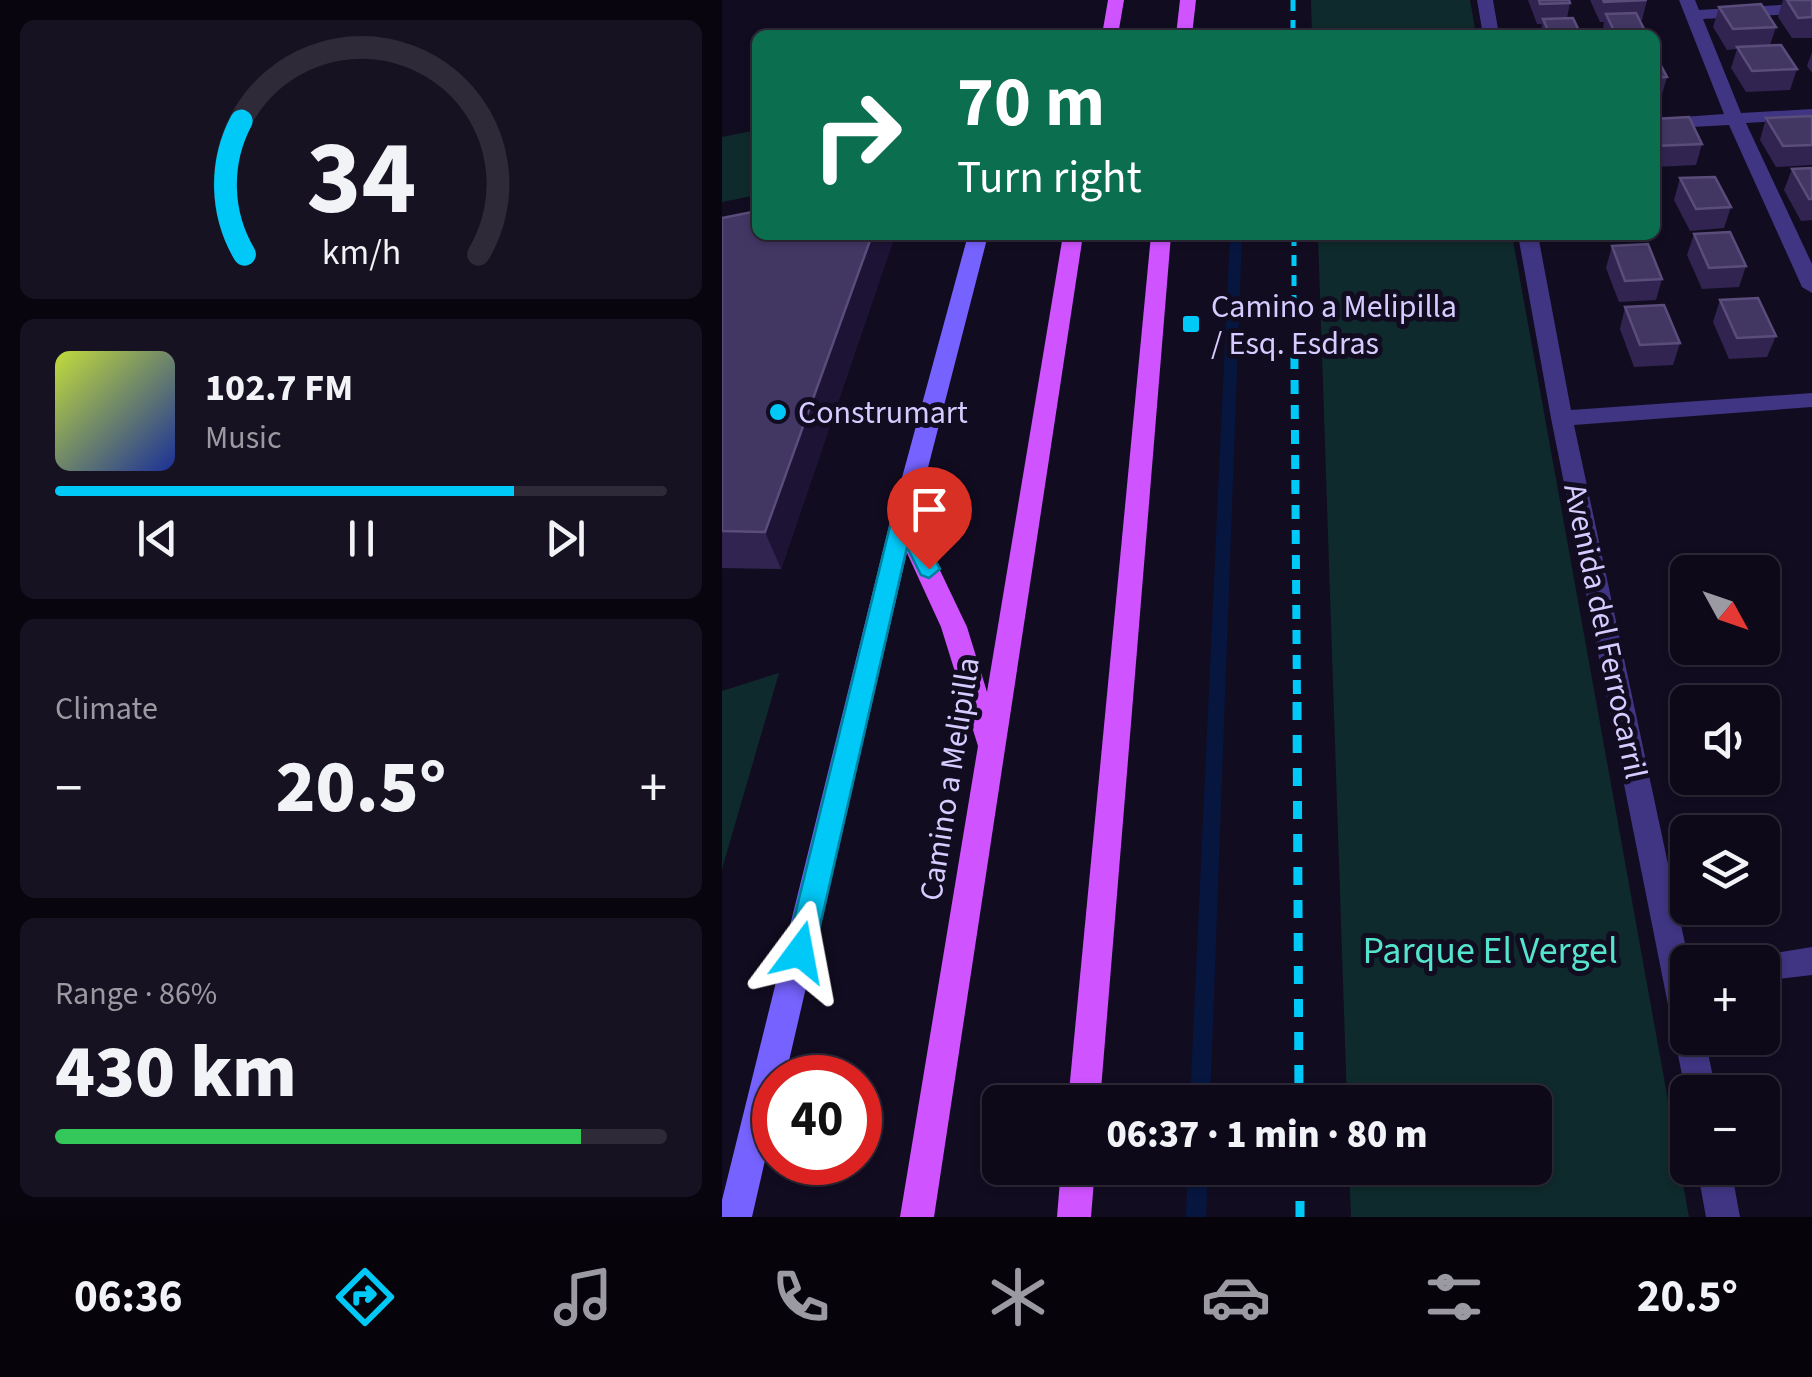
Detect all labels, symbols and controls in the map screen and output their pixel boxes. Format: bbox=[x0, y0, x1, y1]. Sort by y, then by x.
text: 70 m bbox=[957, 53, 1105, 153]
icon: right bbox=[792, 70, 922, 200]
text: 34 bbox=[306, 106, 416, 254]
text: Turn right bbox=[957, 146, 1142, 210]
text: km/h bbox=[321, 227, 401, 278]
place label: Camino a Melipilla / Esq. Esdras bbox=[1211, 284, 1457, 367]
marker: Camino a Melipilla / Esq. Esdras bbox=[1180, 313, 1202, 335]
text: 102.7 FM bbox=[205, 361, 353, 415]
place label: Construmart bbox=[798, 390, 968, 436]
marker: Construmart bbox=[767, 401, 789, 423]
text: Music bbox=[205, 415, 282, 461]
pin bbox=[887, 467, 972, 570]
street label: Avenida del Ferrocarril bbox=[1551, 479, 1659, 783]
icon: arrive bbox=[902, 482, 957, 537]
icon: previous bbox=[130, 511, 185, 566]
icon: pause bbox=[334, 511, 389, 566]
icon: next bbox=[538, 511, 593, 566]
north arrow bbox=[1670, 555, 1780, 665]
map controls bbox=[1670, 555, 1780, 1185]
street label: Camino a Melipilla bbox=[908, 654, 992, 904]
button: sound bbox=[1670, 685, 1780, 795]
text: Climate bbox=[55, 686, 158, 732]
text: 20.5° bbox=[275, 734, 447, 841]
text: − bbox=[55, 750, 82, 828]
text: + bbox=[640, 750, 667, 828]
button: layers bbox=[1670, 815, 1780, 925]
position arrow bbox=[748, 900, 852, 1004]
park label: Parque El Vergel bbox=[1362, 924, 1618, 978]
button: + bbox=[1670, 945, 1780, 1055]
text: Range · 86% bbox=[55, 971, 217, 1017]
text: 430 km bbox=[55, 1019, 297, 1126]
speed limit sign: 40 bbox=[752, 1055, 882, 1185]
button: − bbox=[1670, 1075, 1780, 1185]
text: 06:37 · 1 min · 80 m bbox=[1106, 1108, 1428, 1162]
icon: directions bbox=[330, 1262, 400, 1332]
icon: music bbox=[548, 1262, 618, 1332]
icon: phone bbox=[766, 1262, 836, 1332]
icon: climate bbox=[983, 1262, 1053, 1332]
icon: car bbox=[1201, 1262, 1271, 1332]
icon: filters bbox=[1419, 1262, 1489, 1332]
text: 06:36 bbox=[74, 1265, 182, 1329]
text: 20.5° bbox=[1637, 1265, 1738, 1329]

